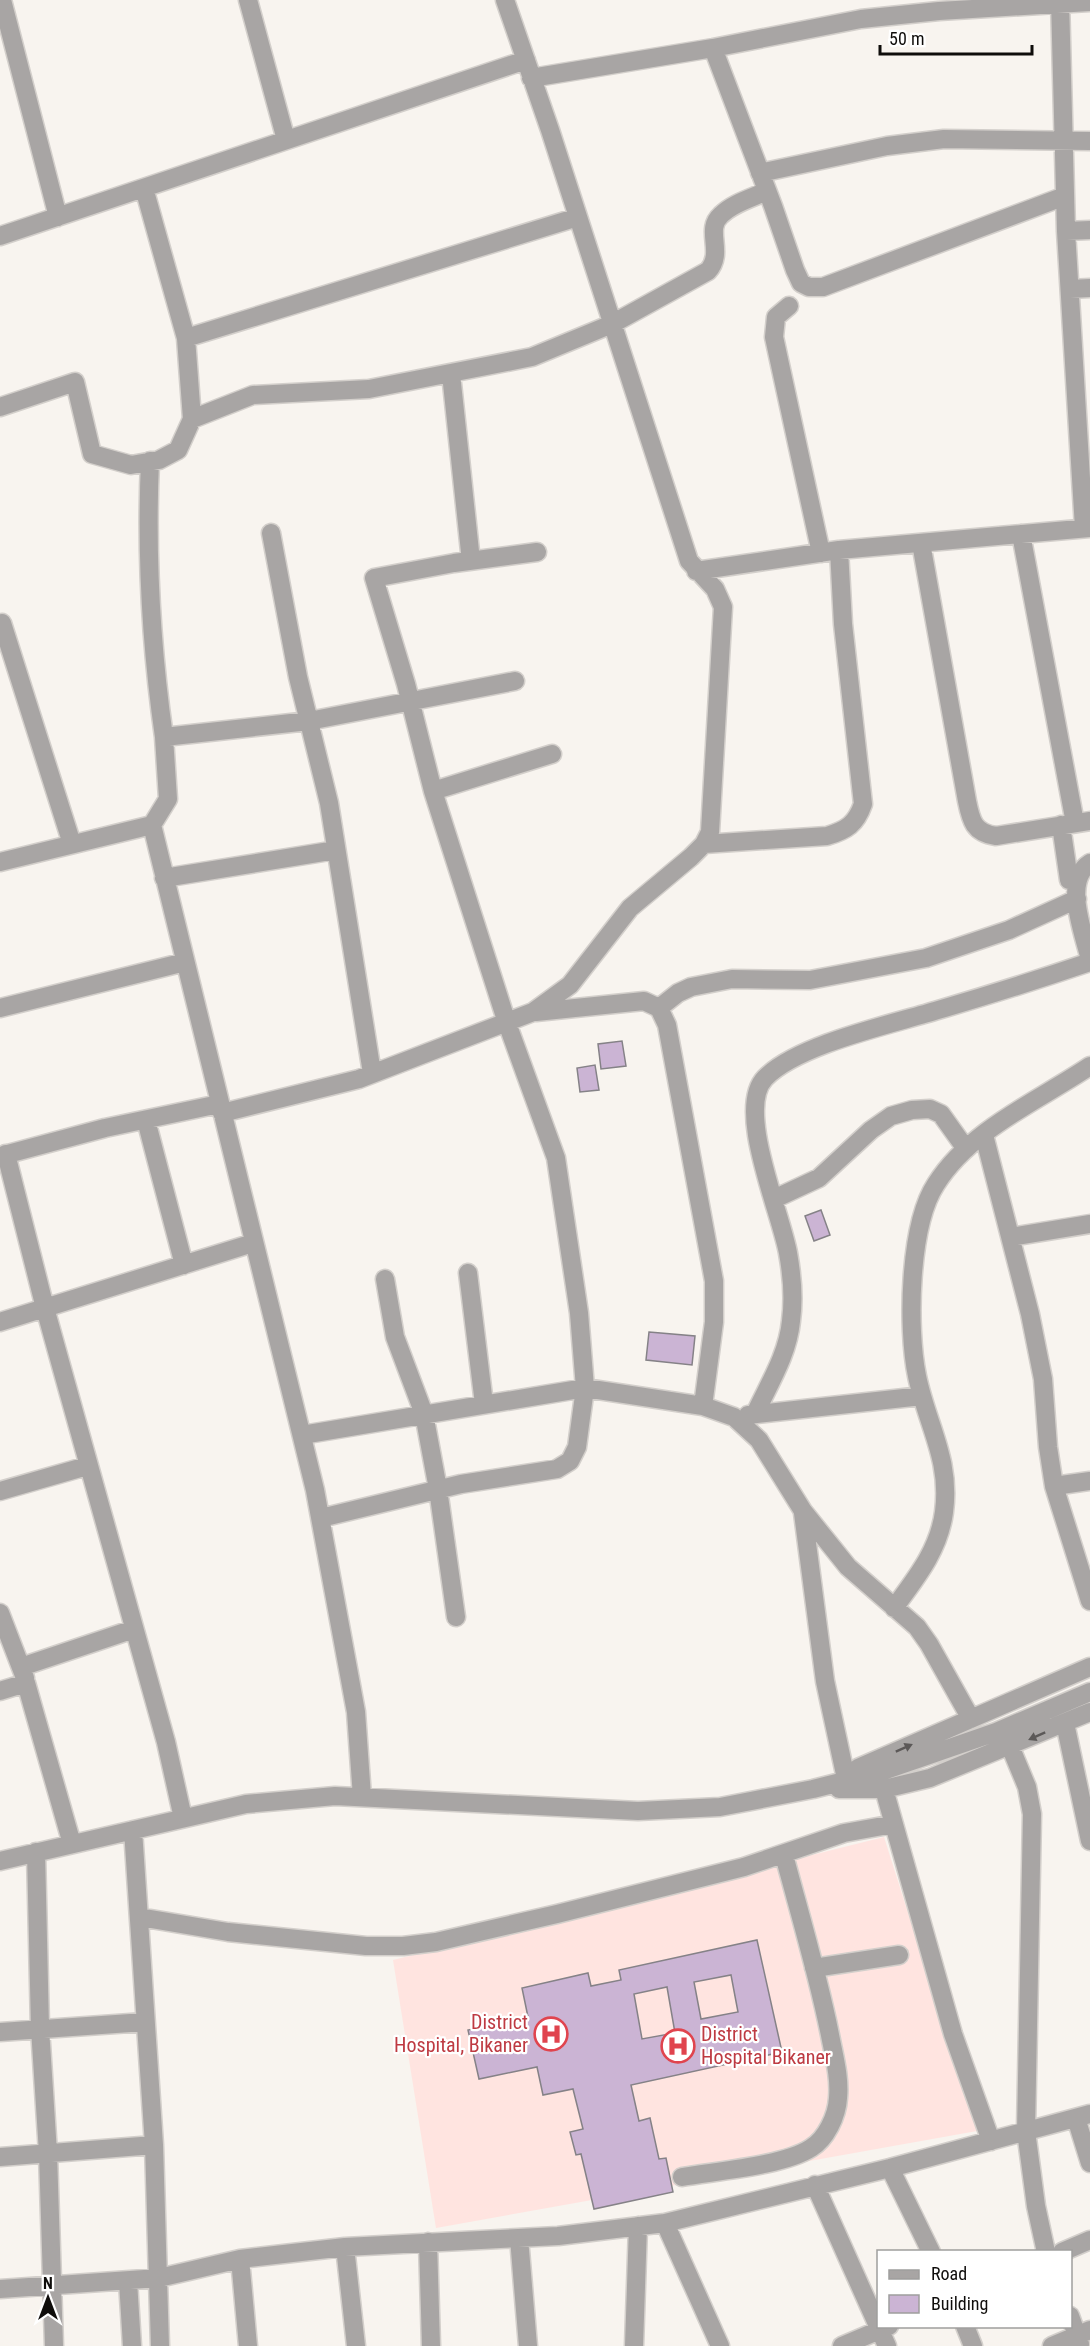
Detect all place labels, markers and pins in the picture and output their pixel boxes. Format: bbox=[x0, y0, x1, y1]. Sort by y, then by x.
place label: District Hospital, Bikaner bbox=[394, 2010, 528, 2057]
hospital icon: District Hospital, Bikaner bbox=[533, 2016, 569, 2052]
place label: District Hospital Bikaner bbox=[701, 2022, 831, 2069]
hospital icon: District Hospital Bikaner bbox=[660, 2028, 696, 2064]

